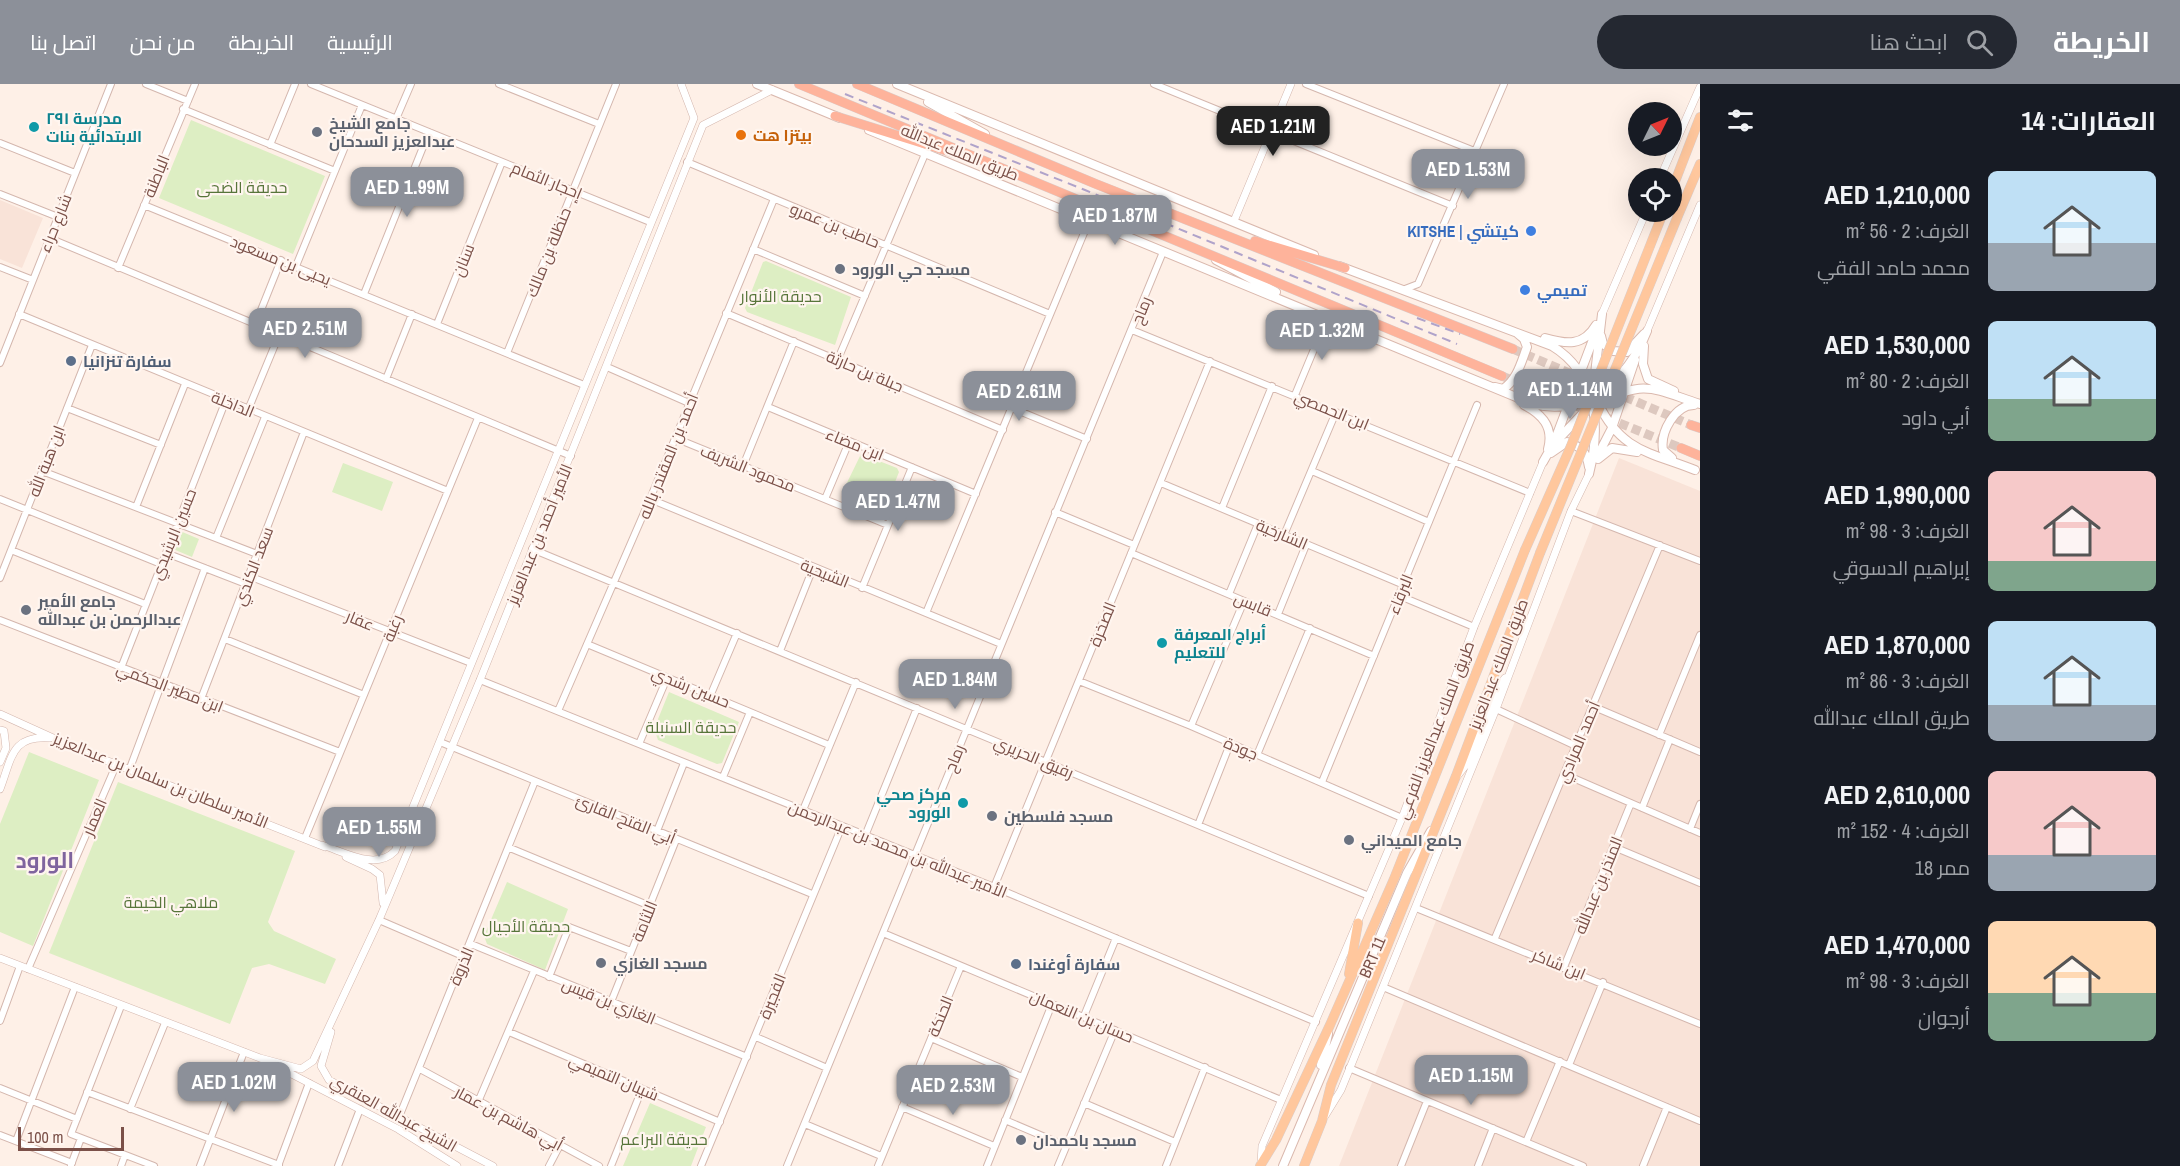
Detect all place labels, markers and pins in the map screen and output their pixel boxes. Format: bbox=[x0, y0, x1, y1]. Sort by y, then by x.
pin: AED 1.21M bbox=[1204, 106, 1342, 157]
place label: مدرسة ٢٩١ الابتدائية بنات bbox=[46, 107, 142, 147]
place label: جامع الشيخ عبدالعزيز السدحان bbox=[329, 112, 455, 152]
marker: مدرسة ٢٩١ الابتدائية بنات bbox=[27, 120, 41, 134]
place label: بيتزا هت bbox=[753, 124, 812, 146]
marker: جامع الشيخ عبدالعزيز السدحان bbox=[310, 125, 324, 139]
marker: بيتزا هت bbox=[734, 128, 748, 142]
pin: AED 1.53M bbox=[1399, 149, 1537, 200]
pin: AED 1.99M bbox=[338, 167, 476, 218]
pin: AED 1.87M bbox=[1046, 195, 1184, 246]
place label: KITSHE | كيتشي bbox=[1407, 220, 1519, 244]
marker: KITSHE | كيتشي bbox=[1524, 224, 1538, 238]
place label: مسجد حي الورود bbox=[852, 258, 970, 282]
marker: مسجد حي الورود bbox=[833, 262, 847, 276]
place label: تمیمي bbox=[1537, 279, 1588, 303]
marker: تمیمي bbox=[1518, 283, 1532, 297]
pin: AED 2.51M bbox=[236, 308, 374, 359]
pin: AED 1.32M bbox=[1253, 310, 1391, 361]
place label: سفارة تنزانيا bbox=[83, 350, 172, 372]
marker: سفارة تنزانيا bbox=[64, 354, 78, 368]
pin: AED 1.14M bbox=[1501, 369, 1639, 420]
pin: AED 2.61M bbox=[950, 371, 1088, 422]
pin: AED 1.47M bbox=[829, 481, 967, 532]
place label: جامع الأمير عبدالرحمن بن عبدالله bbox=[37, 590, 182, 630]
marker: جامع الأمير عبدالرحمن بن عبدالله bbox=[19, 603, 33, 617]
place label: أبراج المعرفة للتعليم bbox=[1174, 623, 1266, 664]
marker: أبراج المعرفة للتعليم bbox=[1155, 636, 1169, 650]
pin: AED 1.84M bbox=[886, 659, 1024, 710]
place label: مركز صحي الورود bbox=[876, 783, 951, 823]
marker: مركز صحي الورود bbox=[956, 796, 970, 810]
place label: مسجد فلسطين bbox=[1004, 805, 1113, 827]
pin: AED 1.55M bbox=[310, 807, 448, 858]
marker: مسجد فلسطين bbox=[985, 809, 999, 823]
place label: جامع الميداني bbox=[1361, 829, 1462, 853]
marker: جامع الميداني bbox=[1342, 833, 1356, 847]
place label: مسجد الغازي bbox=[613, 952, 708, 976]
place label: سفارة أوغندا bbox=[1028, 953, 1120, 975]
marker: مسجد الغازي bbox=[594, 956, 608, 970]
marker: سفارة أوغندا bbox=[1009, 957, 1023, 971]
pin: AED 1.15M bbox=[1402, 1055, 1540, 1106]
pin: AED 1.02M bbox=[165, 1062, 303, 1113]
pin: AED 2.53M bbox=[884, 1065, 1022, 1116]
place label: مسجد باحمدان bbox=[1033, 1129, 1137, 1151]
marker: مسجد باحمدان bbox=[1014, 1133, 1028, 1147]

